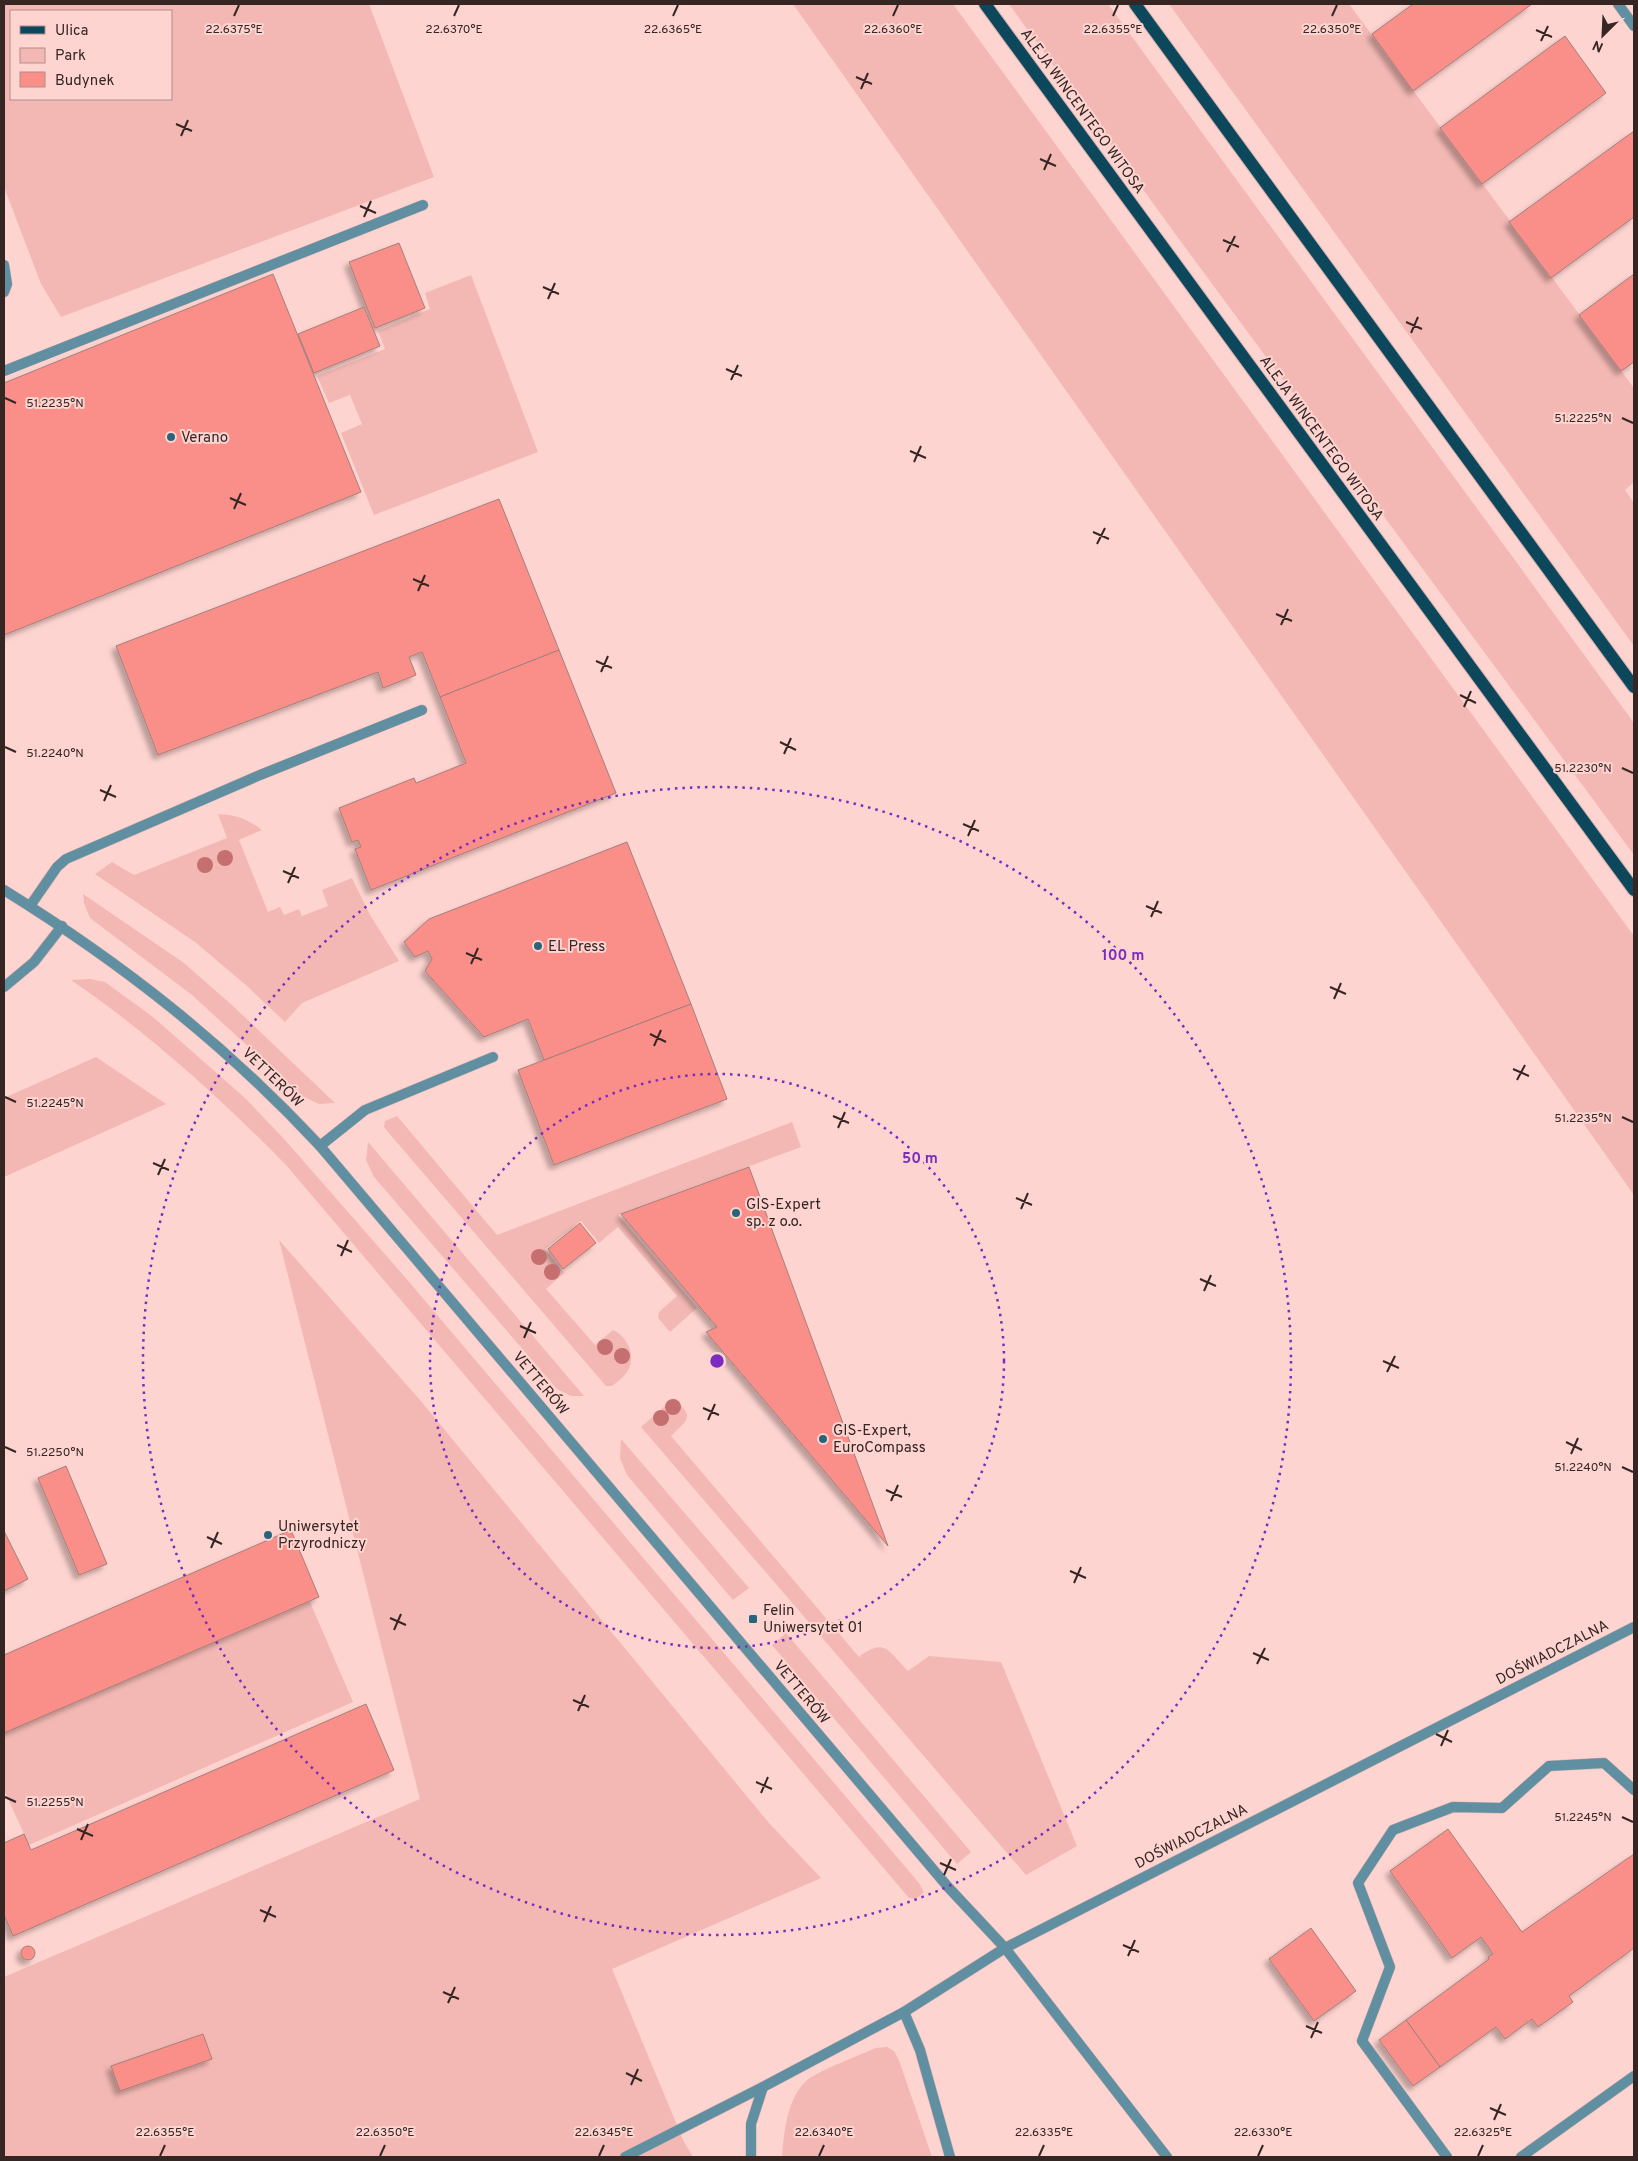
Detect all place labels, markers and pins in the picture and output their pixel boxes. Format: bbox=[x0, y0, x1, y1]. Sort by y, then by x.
place label: Verano bbox=[181, 429, 228, 448]
marker: Verano bbox=[165, 431, 177, 443]
place label: EL Press bbox=[548, 938, 605, 957]
marker: EL Press bbox=[532, 940, 544, 952]
place label: GIS-Expert sp. z o.o. bbox=[746, 1196, 821, 1232]
marker: GIS-Expert sp. z o.o. bbox=[730, 1207, 742, 1219]
centre of rings bbox=[708, 1352, 726, 1370]
place label: GIS-Expert, EuroCompass bbox=[833, 1422, 926, 1458]
marker: GIS-Expert, EuroCompass bbox=[817, 1433, 829, 1445]
place label: Uniwersytet Przyrodniczy bbox=[278, 1518, 366, 1554]
marker: Uniwersytet Przyrodniczy bbox=[262, 1529, 274, 1541]
place label: Felin Uniwersytet 01 bbox=[763, 1602, 863, 1638]
marker: Felin Uniwersytet 01 bbox=[747, 1613, 759, 1625]

